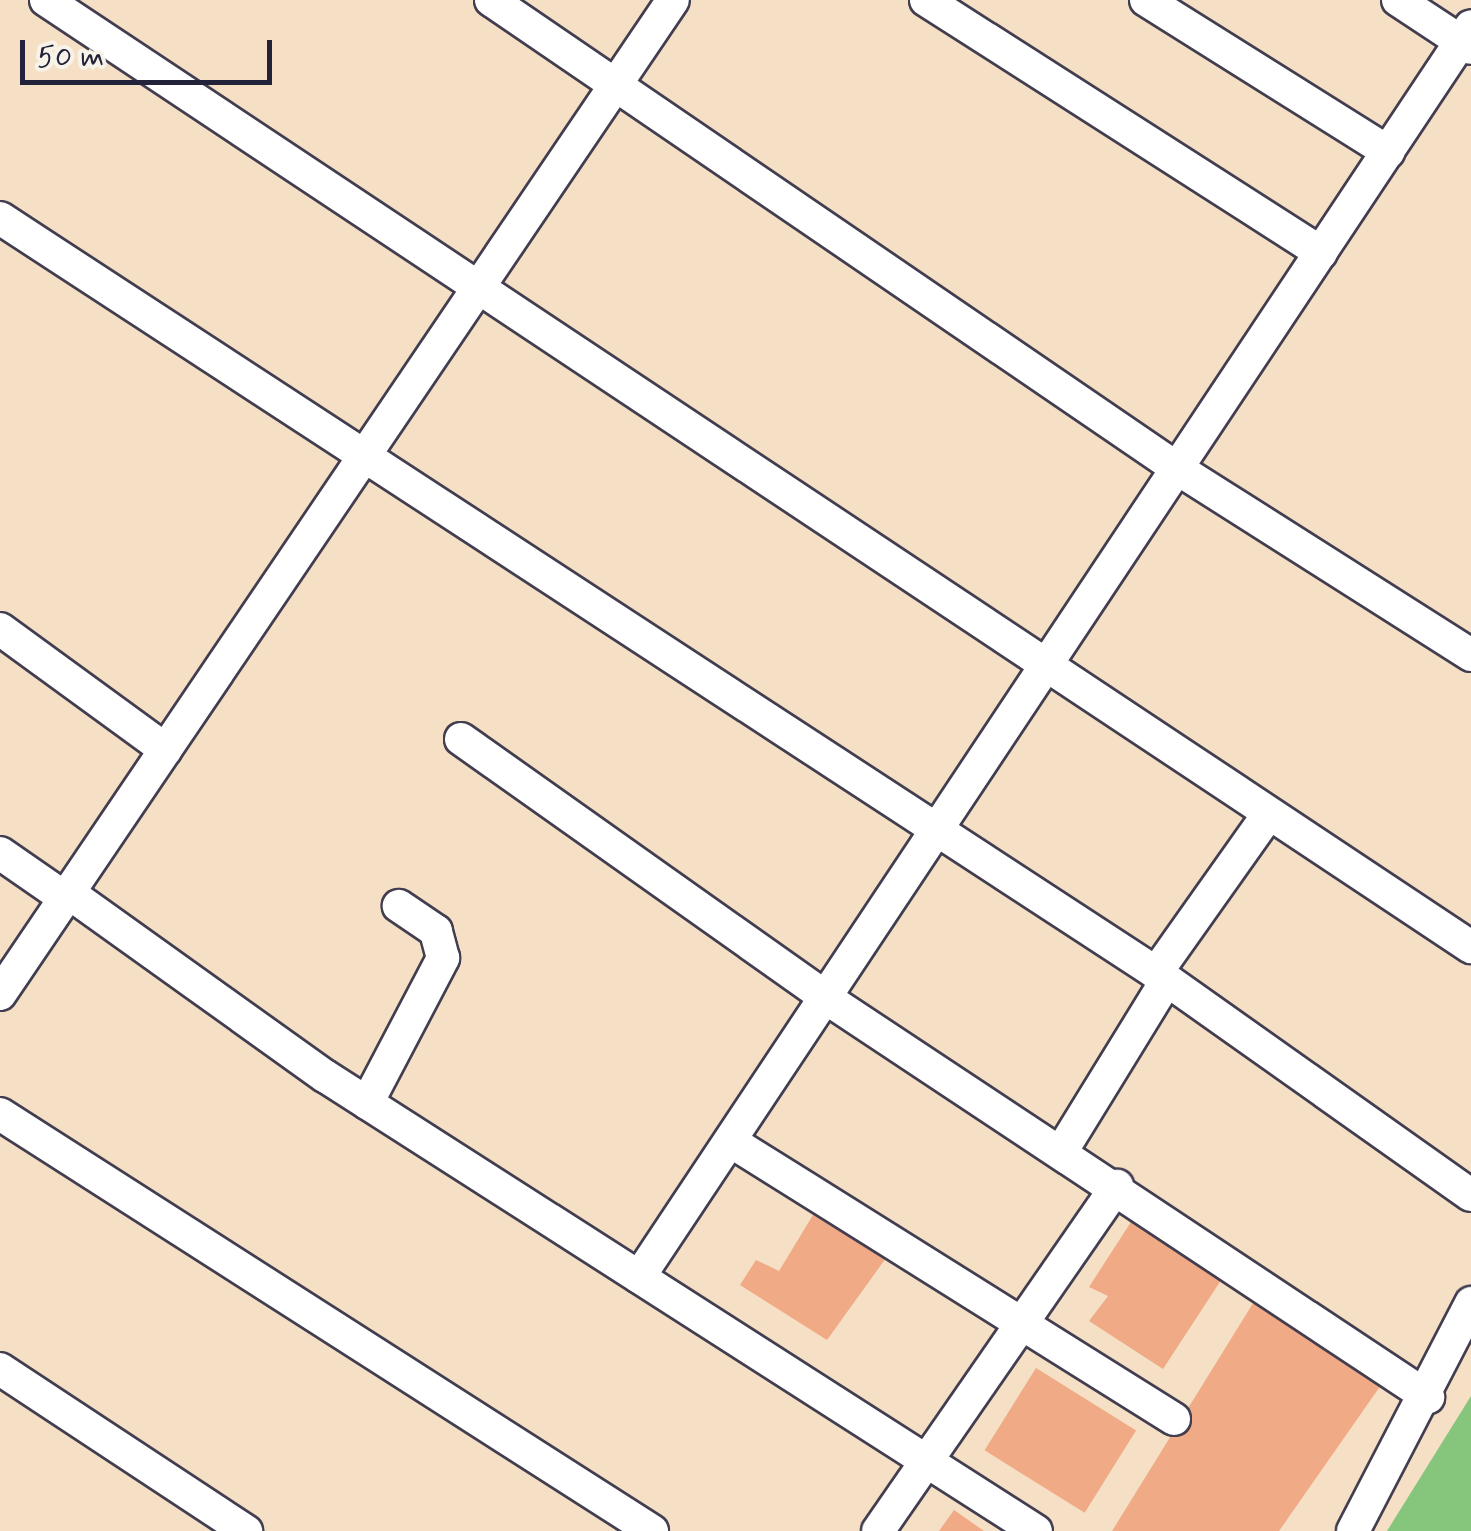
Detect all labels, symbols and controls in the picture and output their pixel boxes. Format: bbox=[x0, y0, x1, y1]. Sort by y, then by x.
scale bar bbox=[25, 20, 278, 82]
text: 50 m bbox=[37, 38, 104, 77]

